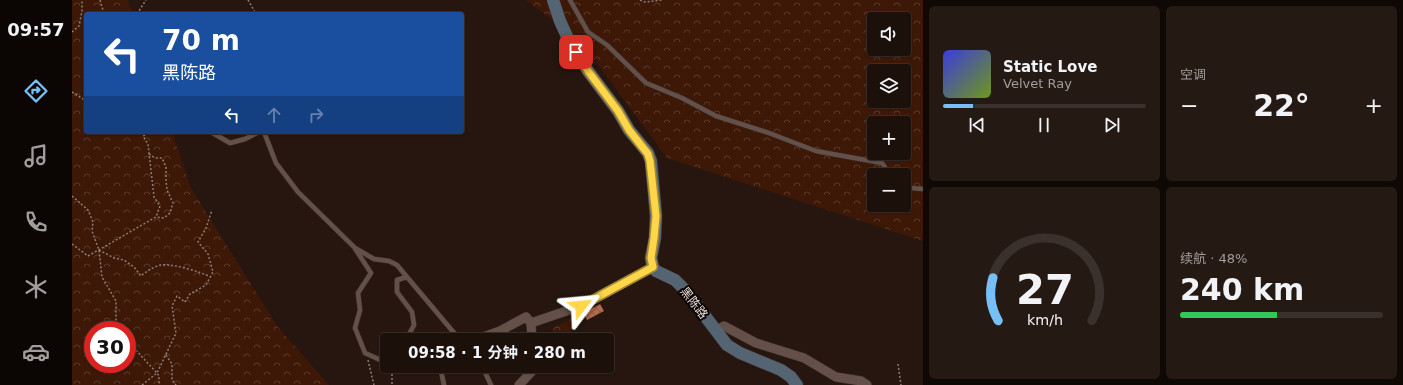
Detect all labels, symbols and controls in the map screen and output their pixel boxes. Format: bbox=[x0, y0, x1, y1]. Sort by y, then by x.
map controls bbox=[867, 12, 911, 212]
button: sound bbox=[867, 12, 911, 56]
text: 09:57 bbox=[7, 19, 65, 40]
text: 70 m bbox=[162, 24, 240, 57]
icon: left bbox=[96, 28, 148, 80]
pin bbox=[559, 35, 593, 69]
icon: arrive bbox=[565, 41, 587, 63]
text: Static Love bbox=[1003, 58, 1097, 76]
text: 黑陈路 bbox=[162, 62, 216, 83]
button: layers bbox=[867, 64, 911, 108]
text: 空调 bbox=[1180, 67, 1206, 82]
text: Velvet Ray bbox=[1003, 76, 1072, 91]
icon: directions bbox=[22, 77, 50, 105]
text: 22° bbox=[1253, 88, 1310, 123]
text: − bbox=[1180, 93, 1198, 118]
text: + bbox=[1365, 93, 1383, 118]
icon: left bbox=[221, 104, 243, 126]
icon: ahead bbox=[263, 104, 285, 126]
icon: right bbox=[305, 104, 327, 126]
icon: previous bbox=[966, 114, 988, 136]
icon: pause bbox=[1033, 114, 1055, 136]
icon: next bbox=[1101, 114, 1123, 136]
button: + bbox=[867, 116, 911, 160]
icon: music bbox=[22, 142, 50, 170]
button: − bbox=[867, 168, 911, 212]
icon: phone bbox=[22, 208, 50, 236]
text: 续航 · 48% bbox=[1180, 251, 1247, 266]
text: 27 bbox=[1016, 265, 1073, 314]
text: 240 km bbox=[1180, 272, 1304, 307]
icon: climate bbox=[22, 273, 50, 301]
position arrow bbox=[560, 285, 602, 327]
street label: 黑陈路 bbox=[677, 285, 711, 321]
text: km/h bbox=[1026, 311, 1063, 327]
speed limit sign: 30 bbox=[84, 321, 136, 373]
icon: car bbox=[22, 338, 50, 366]
text: 09:58 · 1 分钟 · 280 m bbox=[408, 344, 586, 362]

